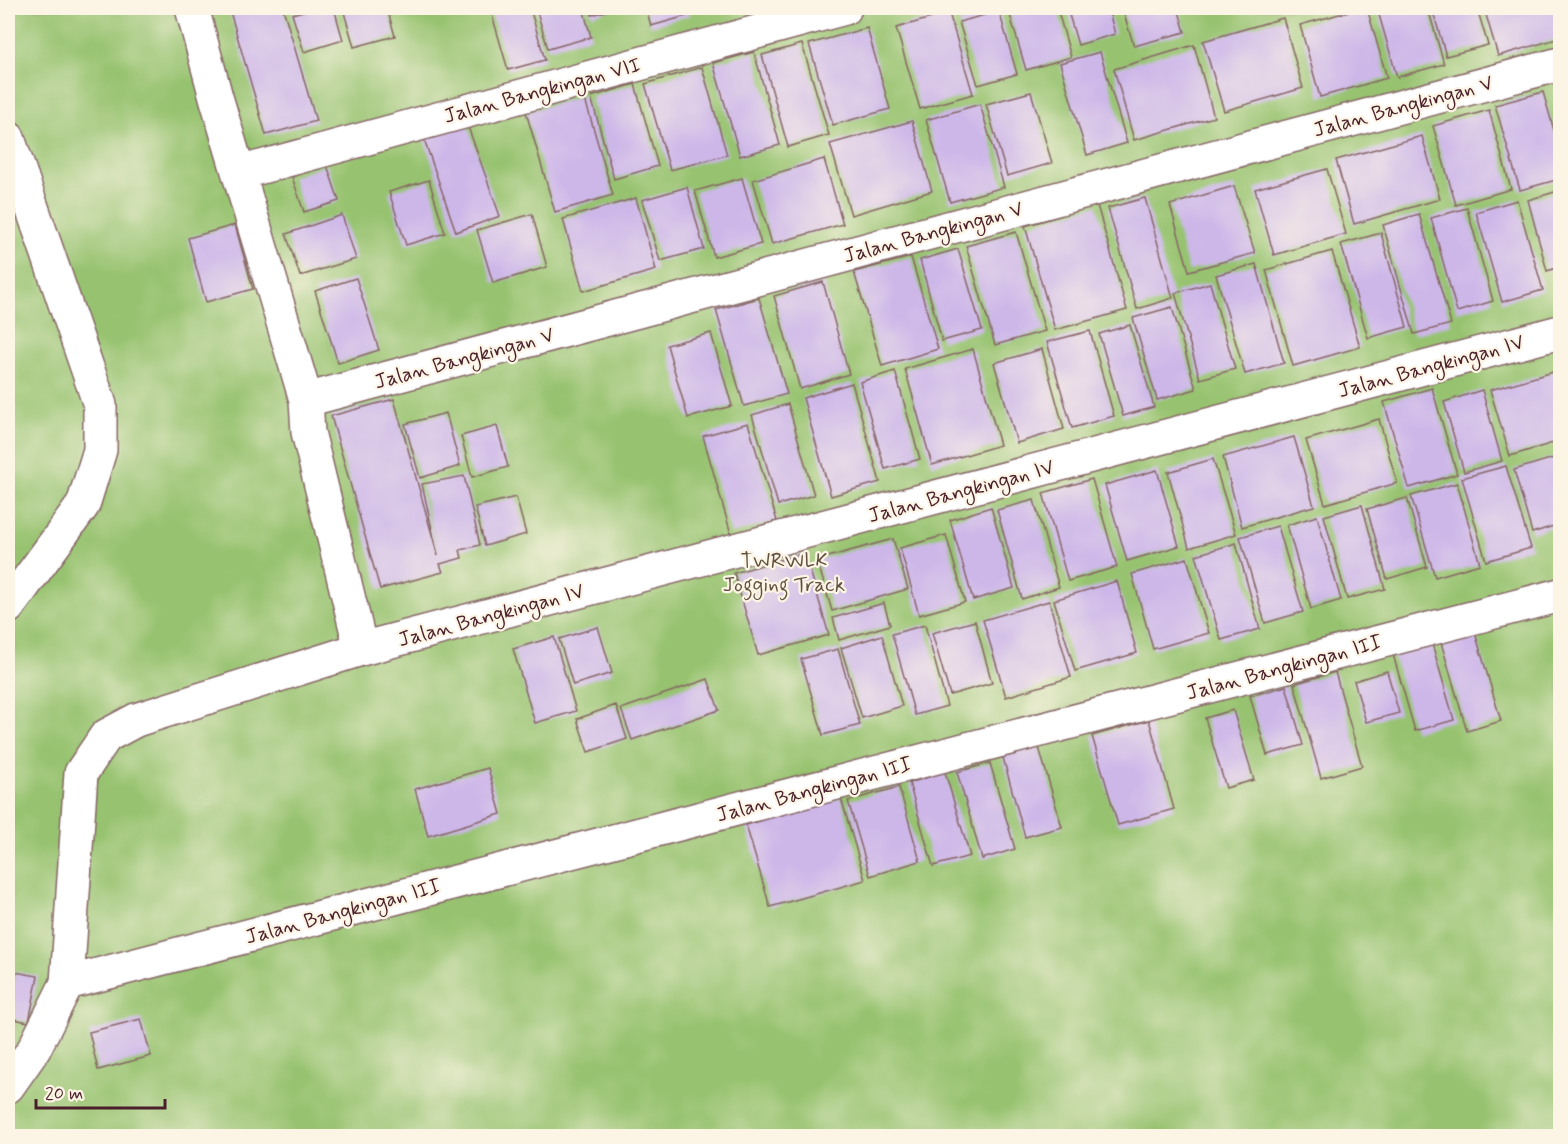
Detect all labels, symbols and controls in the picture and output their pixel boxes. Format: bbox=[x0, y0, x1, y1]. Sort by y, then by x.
street label: Jalan Bangkingan VII bbox=[441, 51, 644, 132]
street label: Jalan Bangkingan V bbox=[1310, 69, 1497, 145]
street label: Jalan Bangkingan V bbox=[840, 195, 1027, 271]
street label: Jalan Bangkingan V bbox=[371, 321, 558, 397]
street label: Jalan Bangkingan IV bbox=[1335, 329, 1528, 406]
street label: Jalan Bangkingan IV bbox=[865, 454, 1058, 531]
park label: TWRWLK Jogging Track bbox=[723, 547, 845, 601]
street label: Jalan Bangkingan IV bbox=[395, 578, 588, 655]
street label: Jalan Bangkingan III bbox=[1183, 628, 1385, 709]
street label: Jalan Bangkingan III bbox=[713, 750, 915, 831]
street label: Jalan Bangkingan III bbox=[242, 872, 444, 953]
scale bar bbox=[36, 1072, 165, 1110]
text: 20 m bbox=[45, 1082, 83, 1106]

